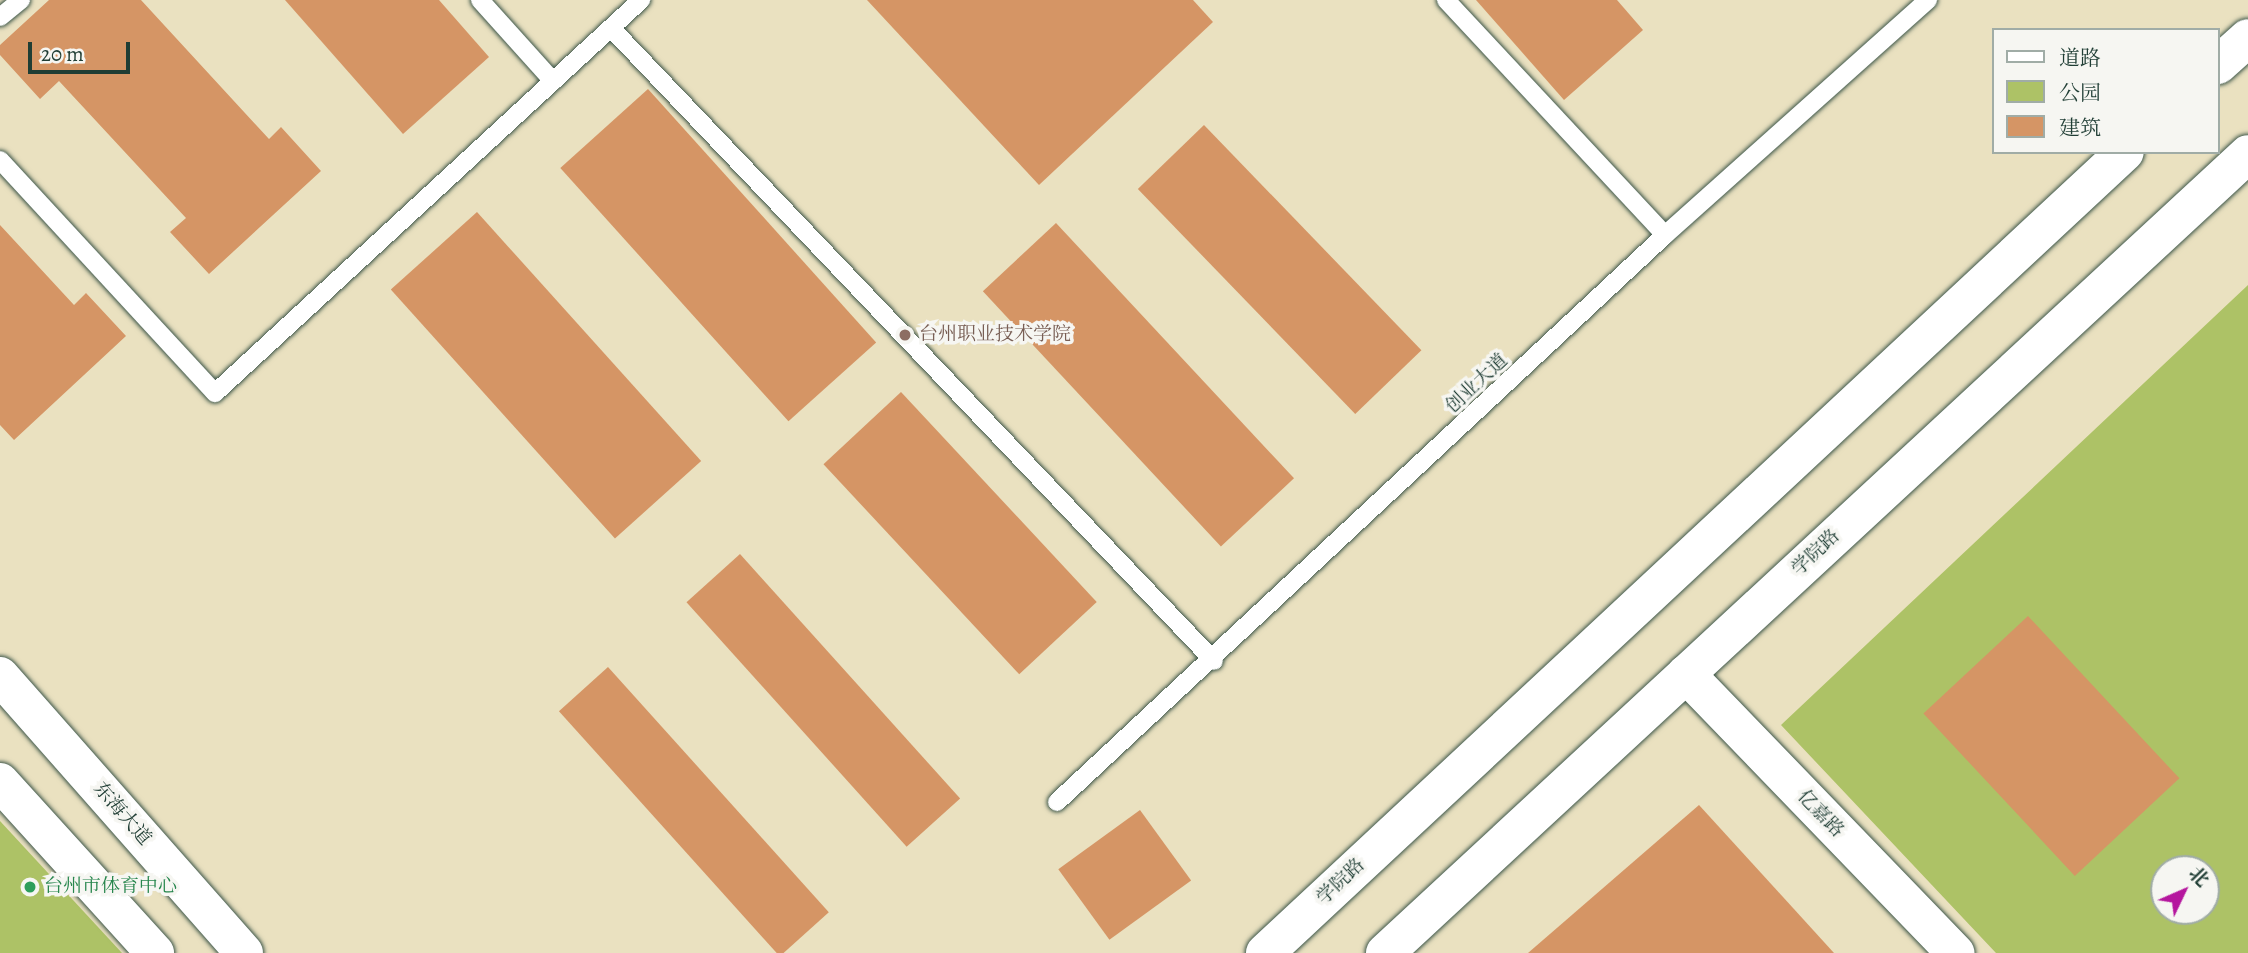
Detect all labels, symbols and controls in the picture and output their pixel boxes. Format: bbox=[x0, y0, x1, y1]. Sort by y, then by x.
scale bar bbox=[32, 28, 133, 72]
legend bbox=[1993, 28, 2220, 154]
text: 20 m bbox=[41, 40, 84, 68]
text: 道路 bbox=[2059, 44, 2101, 72]
text: 公园 bbox=[2059, 79, 2101, 107]
text: 建筑 bbox=[2059, 114, 2101, 142]
place label: 台州职业技术学院 bbox=[919, 324, 1071, 346]
marker: 台州职业技术学院 bbox=[897, 327, 913, 343]
street label: 创业大道 bbox=[1441, 350, 1513, 418]
street label: 学院路 bbox=[1787, 525, 1845, 581]
street label: 东海大道 bbox=[88, 778, 156, 850]
street label: 亿嘉路 bbox=[1792, 786, 1848, 842]
street label: 学院路 bbox=[1312, 854, 1370, 910]
north arrow bbox=[2150, 855, 2220, 925]
text: 北 bbox=[2183, 861, 2215, 893]
place label: 台州市体育中心 bbox=[44, 876, 177, 898]
marker: 台州市体育中心 bbox=[22, 879, 38, 895]

